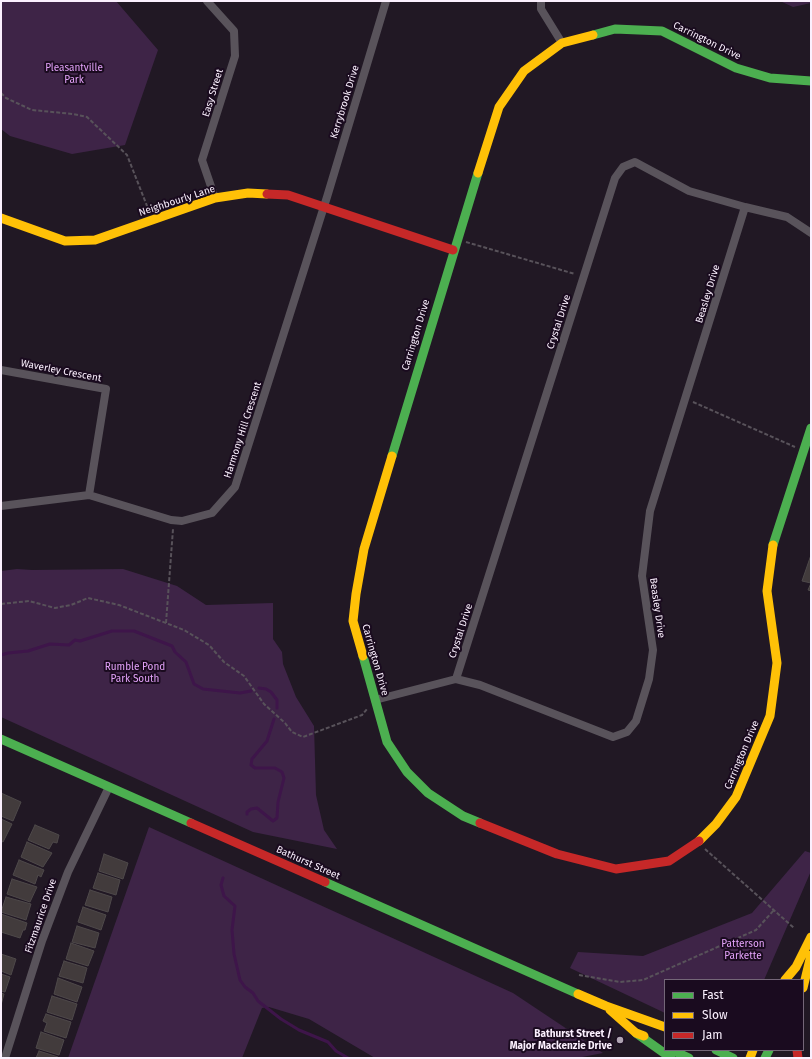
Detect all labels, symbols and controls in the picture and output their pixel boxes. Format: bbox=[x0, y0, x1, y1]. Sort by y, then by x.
street label: Carrington Drive bbox=[671, 19, 743, 63]
park label: Pleasantville Park bbox=[45, 62, 103, 86]
street label: Kerrybrook Drive bbox=[328, 64, 362, 140]
street label: Easy Street bbox=[200, 67, 226, 119]
street label: Neighbourly Lane bbox=[137, 183, 217, 219]
street label: Beasley Drive bbox=[693, 263, 723, 325]
street label: Crystal Drive bbox=[545, 293, 573, 351]
street label: Carrington Drive bbox=[399, 298, 433, 372]
street label: Waverley Crescent bbox=[20, 357, 102, 385]
street label: Harmony Hill Crescent bbox=[222, 380, 264, 480]
street label: Beasley Drive bbox=[647, 577, 667, 639]
street label: Crystal Drive bbox=[447, 602, 475, 660]
street label: Carrington Drive bbox=[359, 623, 391, 697]
park label: Rumble Pond Park South bbox=[105, 661, 165, 684]
street label: Carrington Drive bbox=[722, 719, 762, 791]
street label: Bathurst Street bbox=[274, 844, 342, 882]
street label: Fitzmaurice Drive bbox=[23, 877, 59, 955]
park label: Patterson Parkette bbox=[721, 938, 765, 962]
legend bbox=[664, 979, 804, 1051]
text: Fast bbox=[702, 988, 724, 1002]
text: Slow bbox=[702, 1008, 728, 1022]
place label: Bathurst Street / Major Mackenzie Drive bbox=[510, 1028, 612, 1052]
text: Jam bbox=[702, 1028, 722, 1042]
marker: Bathurst Street / Major Mackenzie Drive bbox=[615, 1035, 625, 1045]

